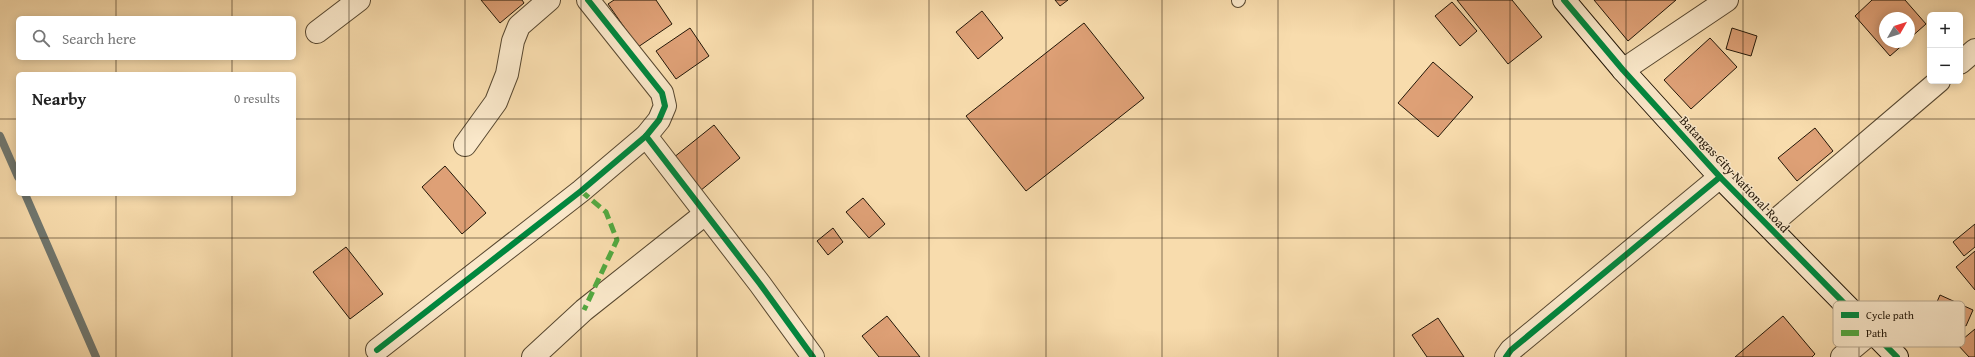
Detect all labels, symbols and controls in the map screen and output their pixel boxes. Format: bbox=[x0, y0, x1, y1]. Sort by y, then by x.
north arrow bbox=[1879, 12, 1915, 48]
map controls bbox=[1927, 12, 1963, 84]
button: + bbox=[1927, 12, 1963, 48]
search box bbox=[16, 16, 296, 60]
icon: search bbox=[30, 27, 52, 49]
text: Search here bbox=[62, 28, 136, 49]
button: − bbox=[1927, 48, 1963, 84]
text: Nearby bbox=[32, 86, 86, 111]
text: 0 results bbox=[234, 89, 280, 108]
street label: Batangas City National Road bbox=[1675, 112, 1794, 237]
legend bbox=[1833, 301, 1965, 347]
text: Cycle path bbox=[1866, 307, 1915, 323]
text: Path bbox=[1866, 325, 1888, 341]

